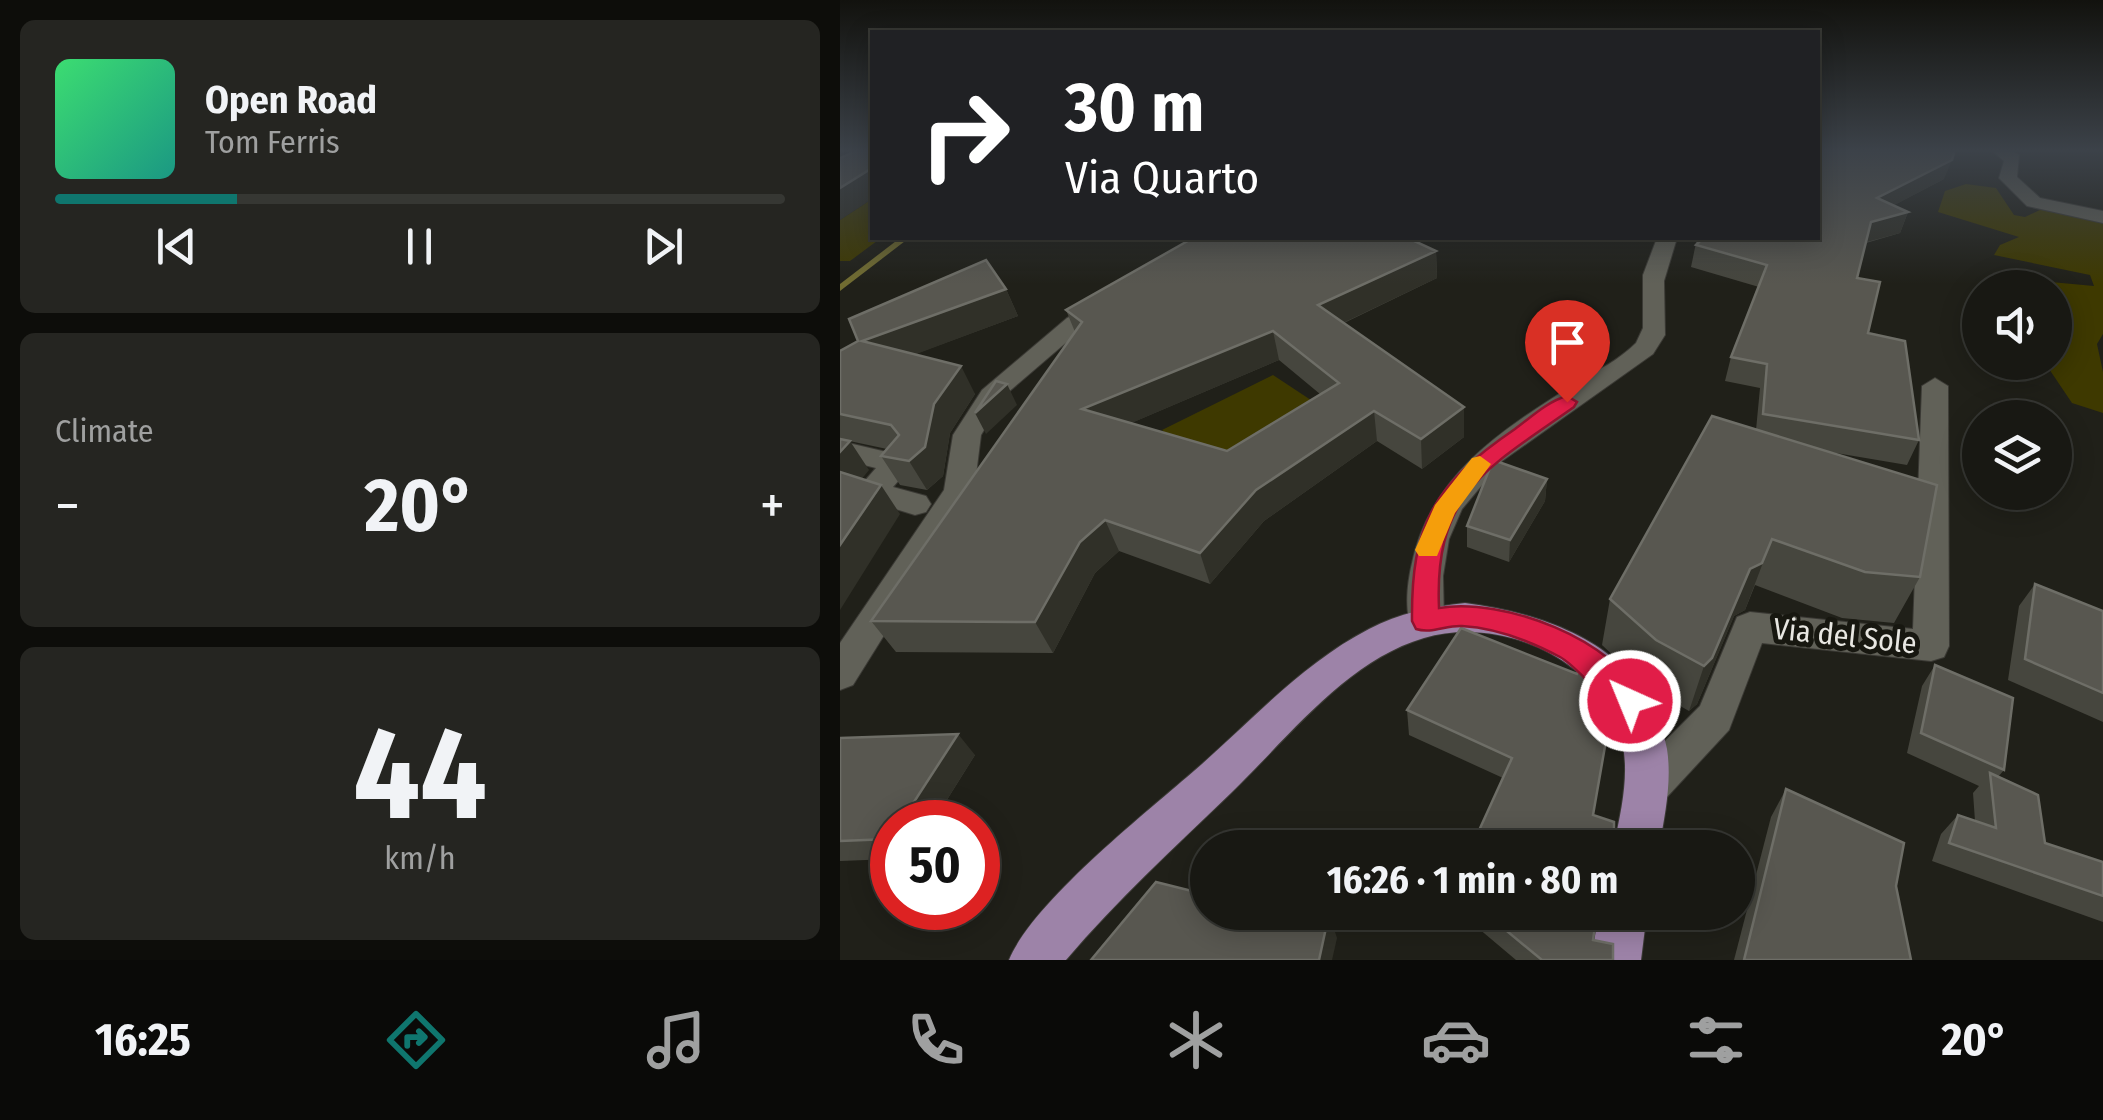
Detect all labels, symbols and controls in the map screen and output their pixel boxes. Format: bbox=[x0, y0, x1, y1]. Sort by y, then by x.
text: 30 m bbox=[1065, 66, 1204, 150]
icon: right bbox=[900, 70, 1030, 200]
text: Open Road bbox=[205, 77, 377, 123]
text: Tom Ferris bbox=[205, 123, 340, 161]
text: Via Quarto bbox=[1065, 151, 1259, 205]
icon: previous bbox=[149, 219, 204, 274]
icon: pause bbox=[392, 219, 447, 274]
icon: next bbox=[636, 219, 691, 274]
map controls bbox=[1962, 270, 2072, 510]
button: sound bbox=[1962, 270, 2072, 380]
pin bbox=[1525, 300, 1610, 403]
icon: arrive bbox=[1540, 315, 1595, 370]
button: layers bbox=[1962, 400, 2072, 510]
text: Climate bbox=[55, 412, 154, 450]
text: 20° bbox=[365, 461, 475, 551]
text: − bbox=[55, 473, 80, 539]
text: + bbox=[760, 473, 785, 539]
street label: Via del Sole bbox=[1772, 611, 1918, 661]
position arrow bbox=[1578, 649, 1682, 753]
text: 44 bbox=[353, 696, 487, 852]
speed limit sign: 50 bbox=[870, 800, 1000, 930]
text: km/h bbox=[384, 839, 456, 877]
text: 16:26 · 1 min · 80 m bbox=[1327, 857, 1618, 903]
icon: directions bbox=[381, 1005, 451, 1075]
icon: music bbox=[641, 1005, 711, 1075]
icon: phone bbox=[901, 1005, 971, 1075]
icon: climate bbox=[1161, 1005, 1231, 1075]
icon: car bbox=[1421, 1005, 1491, 1075]
icon: filters bbox=[1681, 1005, 1751, 1075]
text: 16:25 bbox=[95, 1013, 191, 1067]
text: 20° bbox=[1941, 1013, 2008, 1067]

